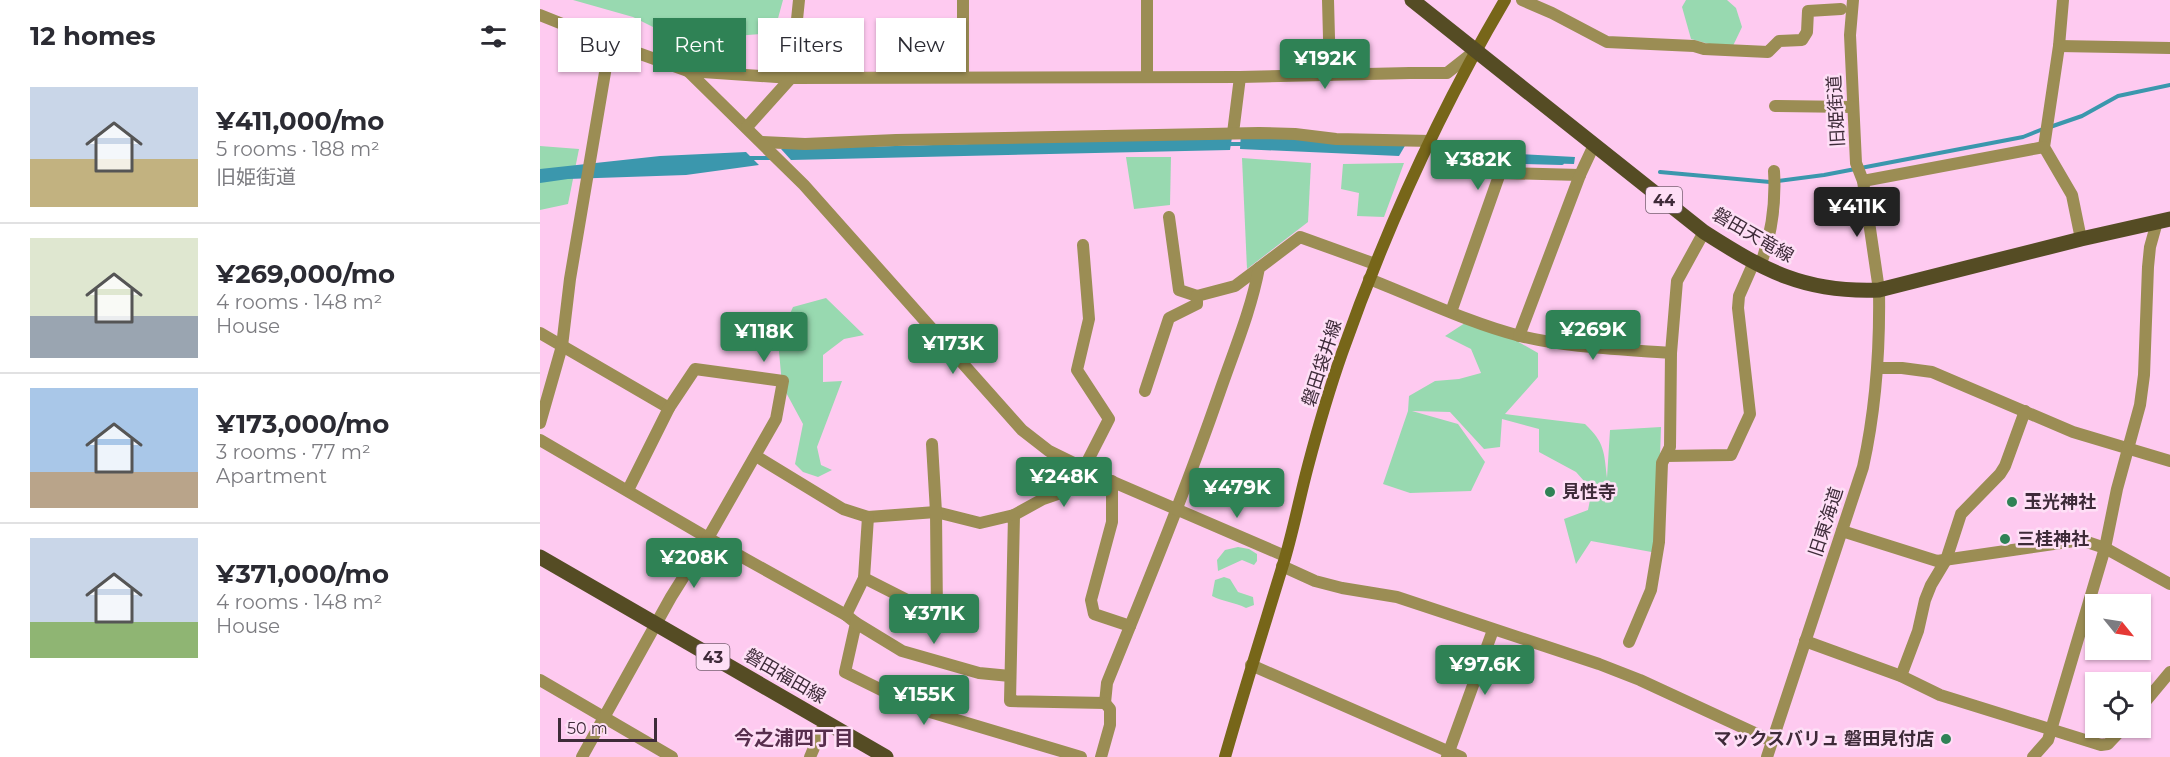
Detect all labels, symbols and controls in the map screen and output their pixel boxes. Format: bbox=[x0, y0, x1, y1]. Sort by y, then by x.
chip: Buy bbox=[558, 18, 641, 72]
chip: Rent bbox=[653, 18, 746, 72]
chip: Filters bbox=[758, 18, 864, 72]
chip: New bbox=[876, 18, 966, 72]
text: 12 homes bbox=[30, 20, 156, 52]
icon: filters bbox=[477, 20, 510, 53]
pin: ¥192K bbox=[1283, 39, 1367, 90]
text: ¥192K bbox=[1294, 46, 1356, 70]
street label: 旧姫街道 bbox=[1823, 74, 1849, 148]
text: ¥411,000/mo bbox=[216, 105, 384, 137]
icon: home bbox=[78, 111, 150, 183]
text: 5 rooms · 188 m² bbox=[216, 137, 380, 161]
pin: ¥382K bbox=[1436, 140, 1520, 191]
text: ¥382K bbox=[1445, 147, 1511, 171]
text: 旧姫街道 bbox=[216, 165, 296, 189]
road number: 44 bbox=[1646, 187, 1682, 213]
pin: ¥411K bbox=[1815, 187, 1899, 238]
text: ¥411K bbox=[1828, 194, 1886, 218]
street label: 磐田天竜線 bbox=[1709, 203, 1797, 267]
text: ¥269,000/mo bbox=[216, 258, 395, 290]
icon: home bbox=[78, 262, 150, 334]
text: 4 rooms · 148 m² bbox=[216, 290, 382, 314]
pin: ¥269K bbox=[1551, 310, 1635, 361]
pin: ¥118K bbox=[722, 312, 806, 363]
text: House bbox=[216, 314, 280, 338]
street label: 磐田袋井線 bbox=[1298, 317, 1346, 409]
text: ¥269K bbox=[1560, 317, 1626, 341]
text: ¥118K bbox=[735, 319, 794, 343]
pin: ¥173K bbox=[911, 324, 995, 375]
text: ¥173K bbox=[922, 331, 984, 355]
text: ¥173,000/mo bbox=[216, 408, 389, 440]
icon: home bbox=[78, 412, 150, 484]
text: 3 rooms · 77 m² bbox=[216, 440, 371, 464]
pin: ¥248K bbox=[1022, 457, 1106, 508]
text: Apartment bbox=[216, 464, 327, 488]
text: ¥248K bbox=[1030, 464, 1098, 488]
pin: ¥479K bbox=[1195, 468, 1279, 519]
text: ¥479K bbox=[1203, 475, 1271, 499]
place label: 見性寺 bbox=[1562, 481, 1616, 503]
street label: 旧東海道 bbox=[1804, 484, 1848, 560]
marker: 見性寺 bbox=[1543, 485, 1557, 499]
place label: 玉光神社 bbox=[2024, 491, 2096, 513]
marker: 玉光神社 bbox=[2005, 495, 2019, 509]
place label: 三桂神社 bbox=[2017, 528, 2089, 550]
marker: 三桂神社 bbox=[1998, 532, 2012, 546]
pin: ¥208K bbox=[652, 538, 736, 589]
text: ¥208K bbox=[660, 545, 728, 569]
text: ¥371,000/mo bbox=[216, 558, 389, 590]
icon: home bbox=[78, 562, 150, 634]
text: 4 rooms · 148 m² bbox=[216, 590, 382, 614]
pin: ¥371K bbox=[892, 594, 976, 645]
north arrow bbox=[2085, 594, 2151, 660]
map controls bbox=[2085, 594, 2151, 738]
text: ¥371K bbox=[903, 601, 965, 625]
text: House bbox=[216, 614, 280, 638]
road number: 43 bbox=[696, 644, 730, 670]
street label: 磐田福田線 bbox=[741, 644, 829, 708]
pin: ¥97.6K bbox=[1436, 645, 1534, 696]
text: ¥97.6K bbox=[1449, 652, 1521, 676]
button: locate bbox=[2085, 672, 2151, 738]
pin: ¥155K bbox=[882, 675, 966, 726]
text: ¥155K bbox=[893, 682, 955, 706]
scale bar bbox=[558, 715, 657, 742]
text: 50 m bbox=[567, 719, 608, 738]
district label: 今之浦四丁目 bbox=[734, 726, 854, 750]
place label: マックスバリュ 磐田見付店 bbox=[1713, 728, 1934, 750]
marker: マックスバリュ 磐田見付店 bbox=[1939, 732, 1953, 746]

